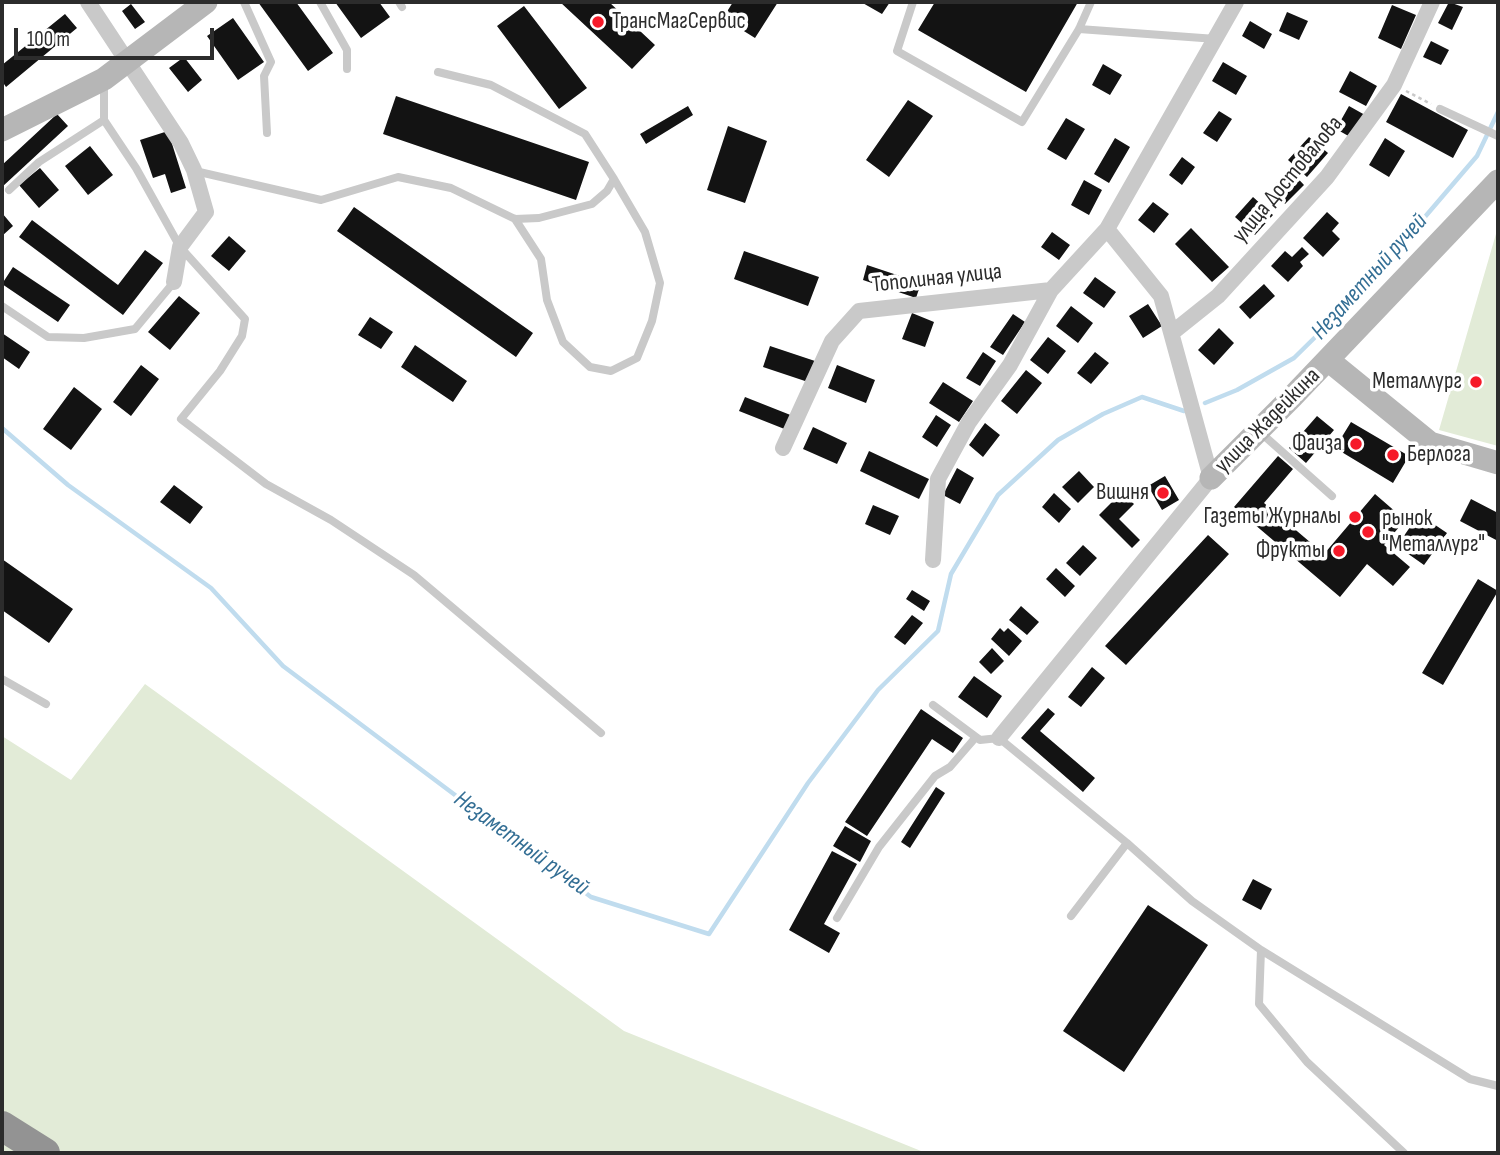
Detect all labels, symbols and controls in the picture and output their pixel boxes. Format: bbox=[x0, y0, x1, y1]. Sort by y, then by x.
place label: ТрансМагСервис bbox=[612, 8, 746, 36]
scale bar bbox=[18, 14, 217, 58]
marker: ТрансМагСервис bbox=[590, 14, 606, 30]
text: 100 m bbox=[27, 27, 70, 52]
street label: улица Достовалова bbox=[1227, 111, 1349, 249]
water label: Незаметный ручей bbox=[1306, 208, 1434, 346]
street label: Тополиная улица bbox=[871, 258, 1003, 300]
street label: улица Жадейкина bbox=[1210, 363, 1326, 479]
place label: Металлург bbox=[1372, 368, 1462, 396]
marker: Металлург bbox=[1468, 374, 1484, 390]
place label: Фаиза bbox=[1292, 430, 1342, 458]
marker: Фаиза bbox=[1348, 436, 1364, 452]
place label: Берлога bbox=[1407, 441, 1471, 469]
marker: Берлога bbox=[1385, 447, 1401, 463]
place label: Вишня bbox=[1096, 479, 1149, 507]
marker: Вишня bbox=[1155, 485, 1171, 501]
place label: Газеты Журналы bbox=[1203, 503, 1341, 531]
place label: рынок "Металлург" bbox=[1382, 505, 1485, 559]
marker: Газеты Журналы bbox=[1347, 509, 1363, 525]
marker: рынок "Металлург" bbox=[1360, 524, 1376, 540]
place label: Фрукты bbox=[1256, 537, 1325, 565]
marker: Фрукты bbox=[1331, 543, 1347, 559]
water label: Незаметный ручей bbox=[448, 785, 594, 903]

